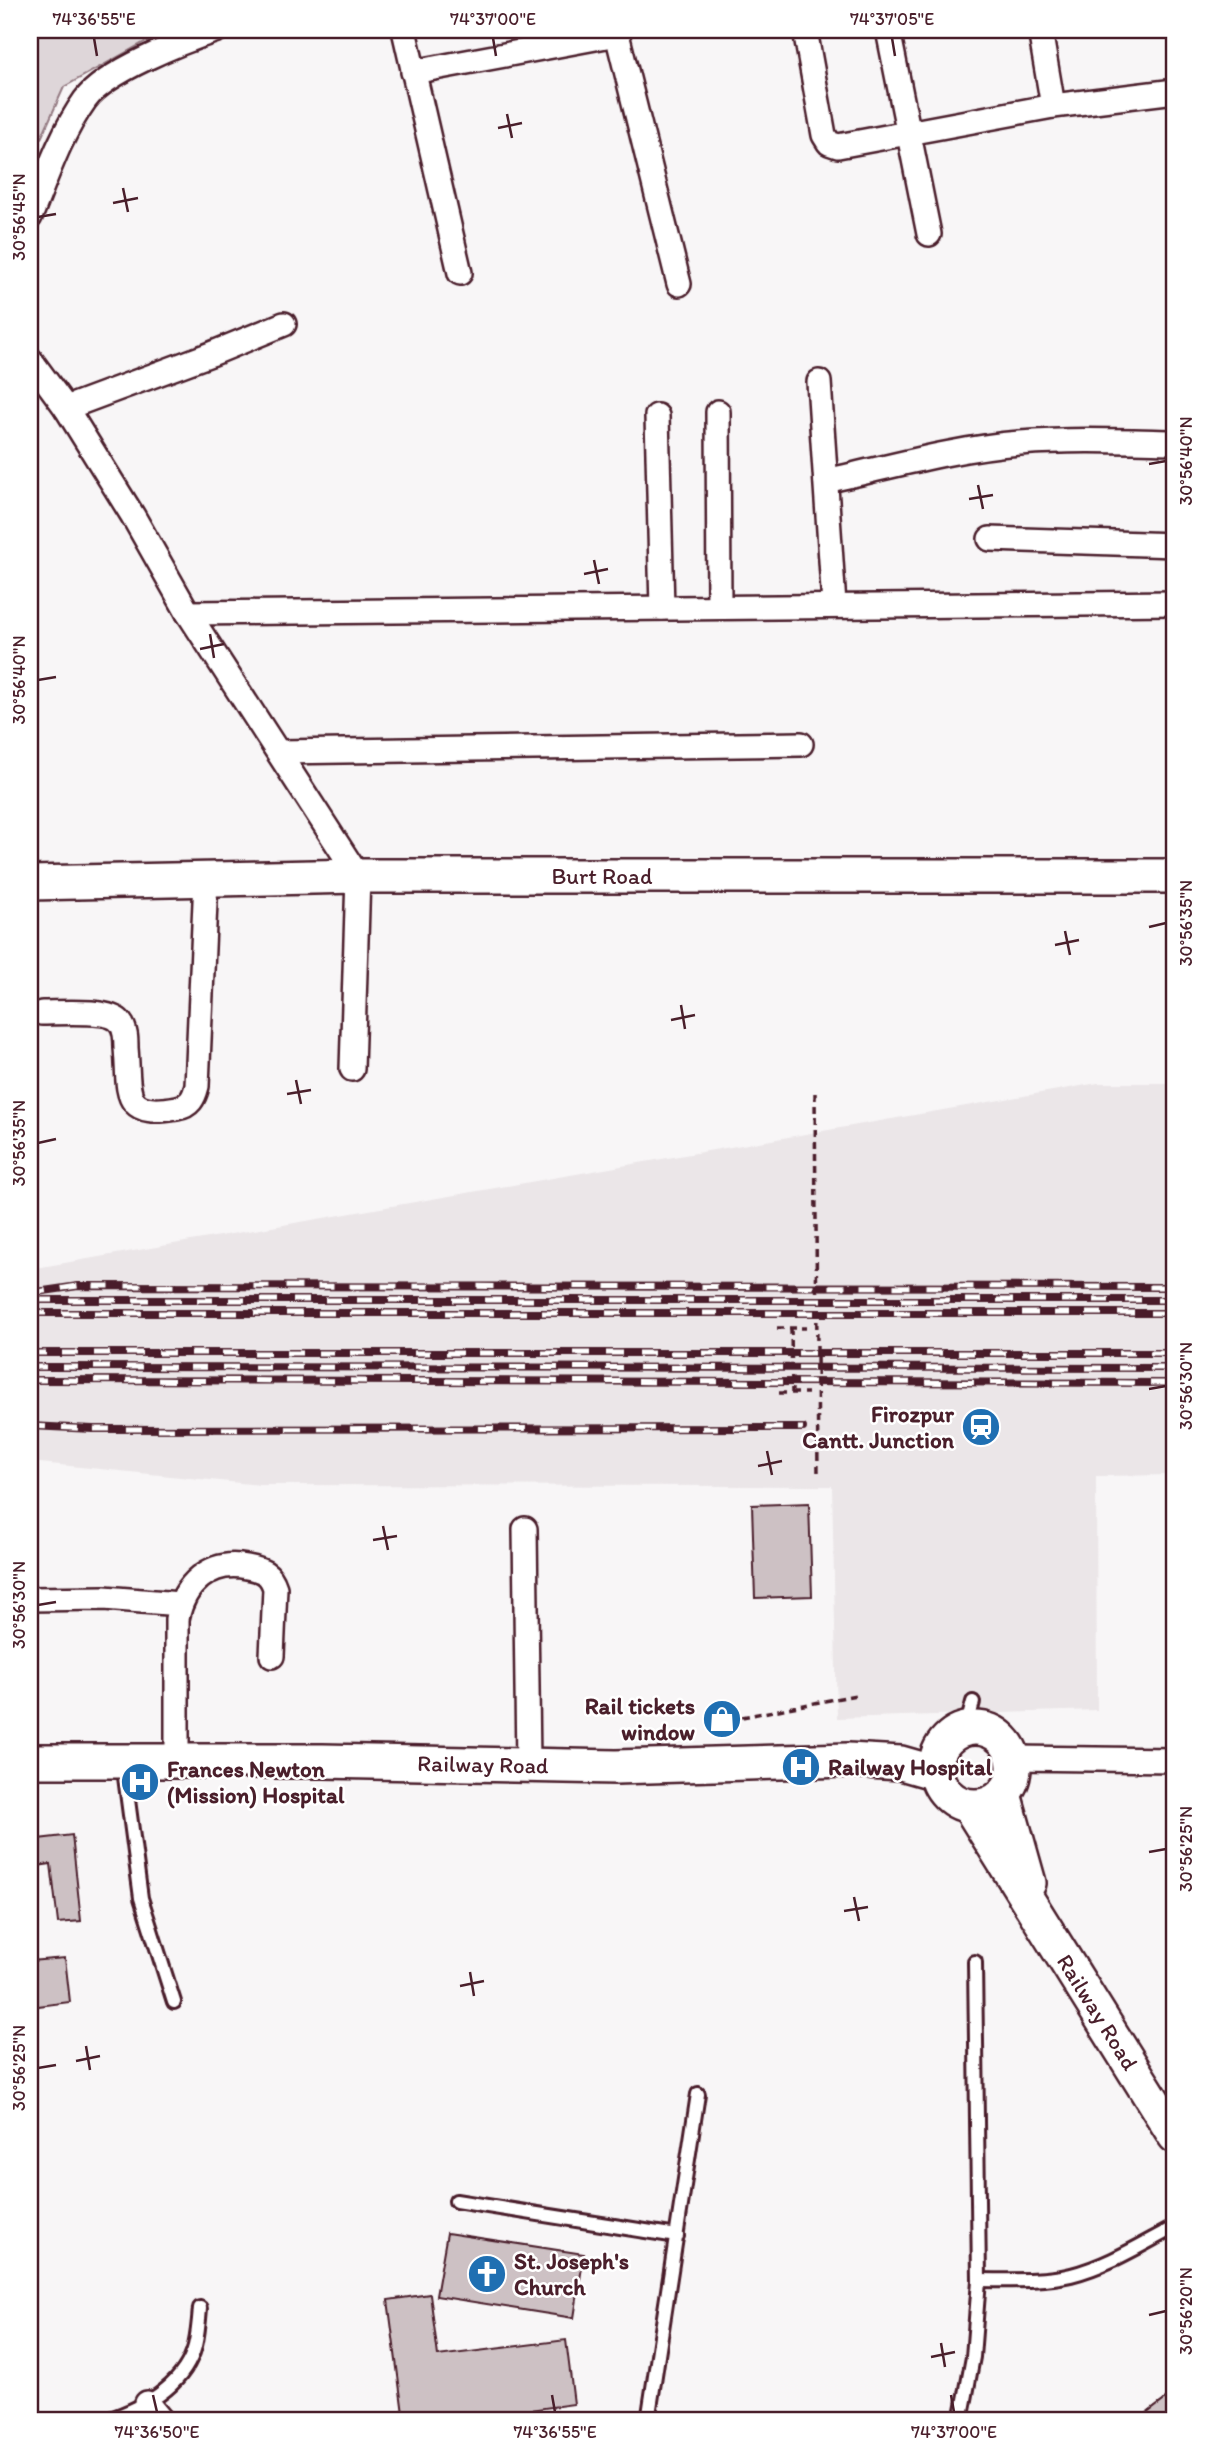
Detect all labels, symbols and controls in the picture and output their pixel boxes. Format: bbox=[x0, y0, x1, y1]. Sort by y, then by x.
text: 74°36'55"E bbox=[52, 8, 136, 30]
text: 74°37'00"E bbox=[450, 8, 536, 30]
text: 74°37'05"E bbox=[850, 8, 934, 30]
text: 30°56'45"N bbox=[8, 173, 30, 261]
text: 30°56'40"N bbox=[1175, 416, 1197, 506]
text: 30°56'40"N bbox=[8, 635, 30, 725]
street label: Burt Road bbox=[551, 862, 653, 890]
text: 30°56'35"N bbox=[1175, 880, 1197, 966]
text: 30°56'35"N bbox=[8, 1100, 30, 1186]
text: 30°56'30"N bbox=[1175, 1342, 1197, 1430]
place label: Firozpur Cantt. Junction bbox=[802, 1400, 955, 1454]
station icon: Firozpur Cantt. Junction bbox=[960, 1406, 1002, 1448]
text: 30°56'30"N bbox=[8, 1561, 30, 1649]
place label: Rail tickets window bbox=[585, 1692, 695, 1746]
shop icon: Rail tickets window bbox=[701, 1698, 743, 1740]
hospital icon: Railway Hospital bbox=[780, 1746, 822, 1788]
street label: Railway Road bbox=[417, 1749, 549, 1780]
place label: Railway Hospital bbox=[828, 1753, 993, 1781]
place label: Frances Newton (Mission) Hospital bbox=[167, 1755, 345, 1809]
hospital icon: Frances Newton (Mission) Hospital bbox=[119, 1761, 161, 1803]
text: 30°56'25"N bbox=[1175, 1806, 1197, 1892]
street label: Railway Road bbox=[1051, 1949, 1145, 2076]
text: 30°56'25"N bbox=[8, 2025, 30, 2111]
place label: St. Joseph's Church bbox=[514, 2247, 629, 2301]
church icon: St. Joseph's Church bbox=[466, 2253, 508, 2295]
text: 30°56'20"N bbox=[1175, 2267, 1197, 2355]
text: 74°36'50"E bbox=[115, 2421, 199, 2443]
text: 74°36'55"E bbox=[513, 2421, 597, 2443]
text: 74°37'00"E bbox=[911, 2421, 997, 2443]

